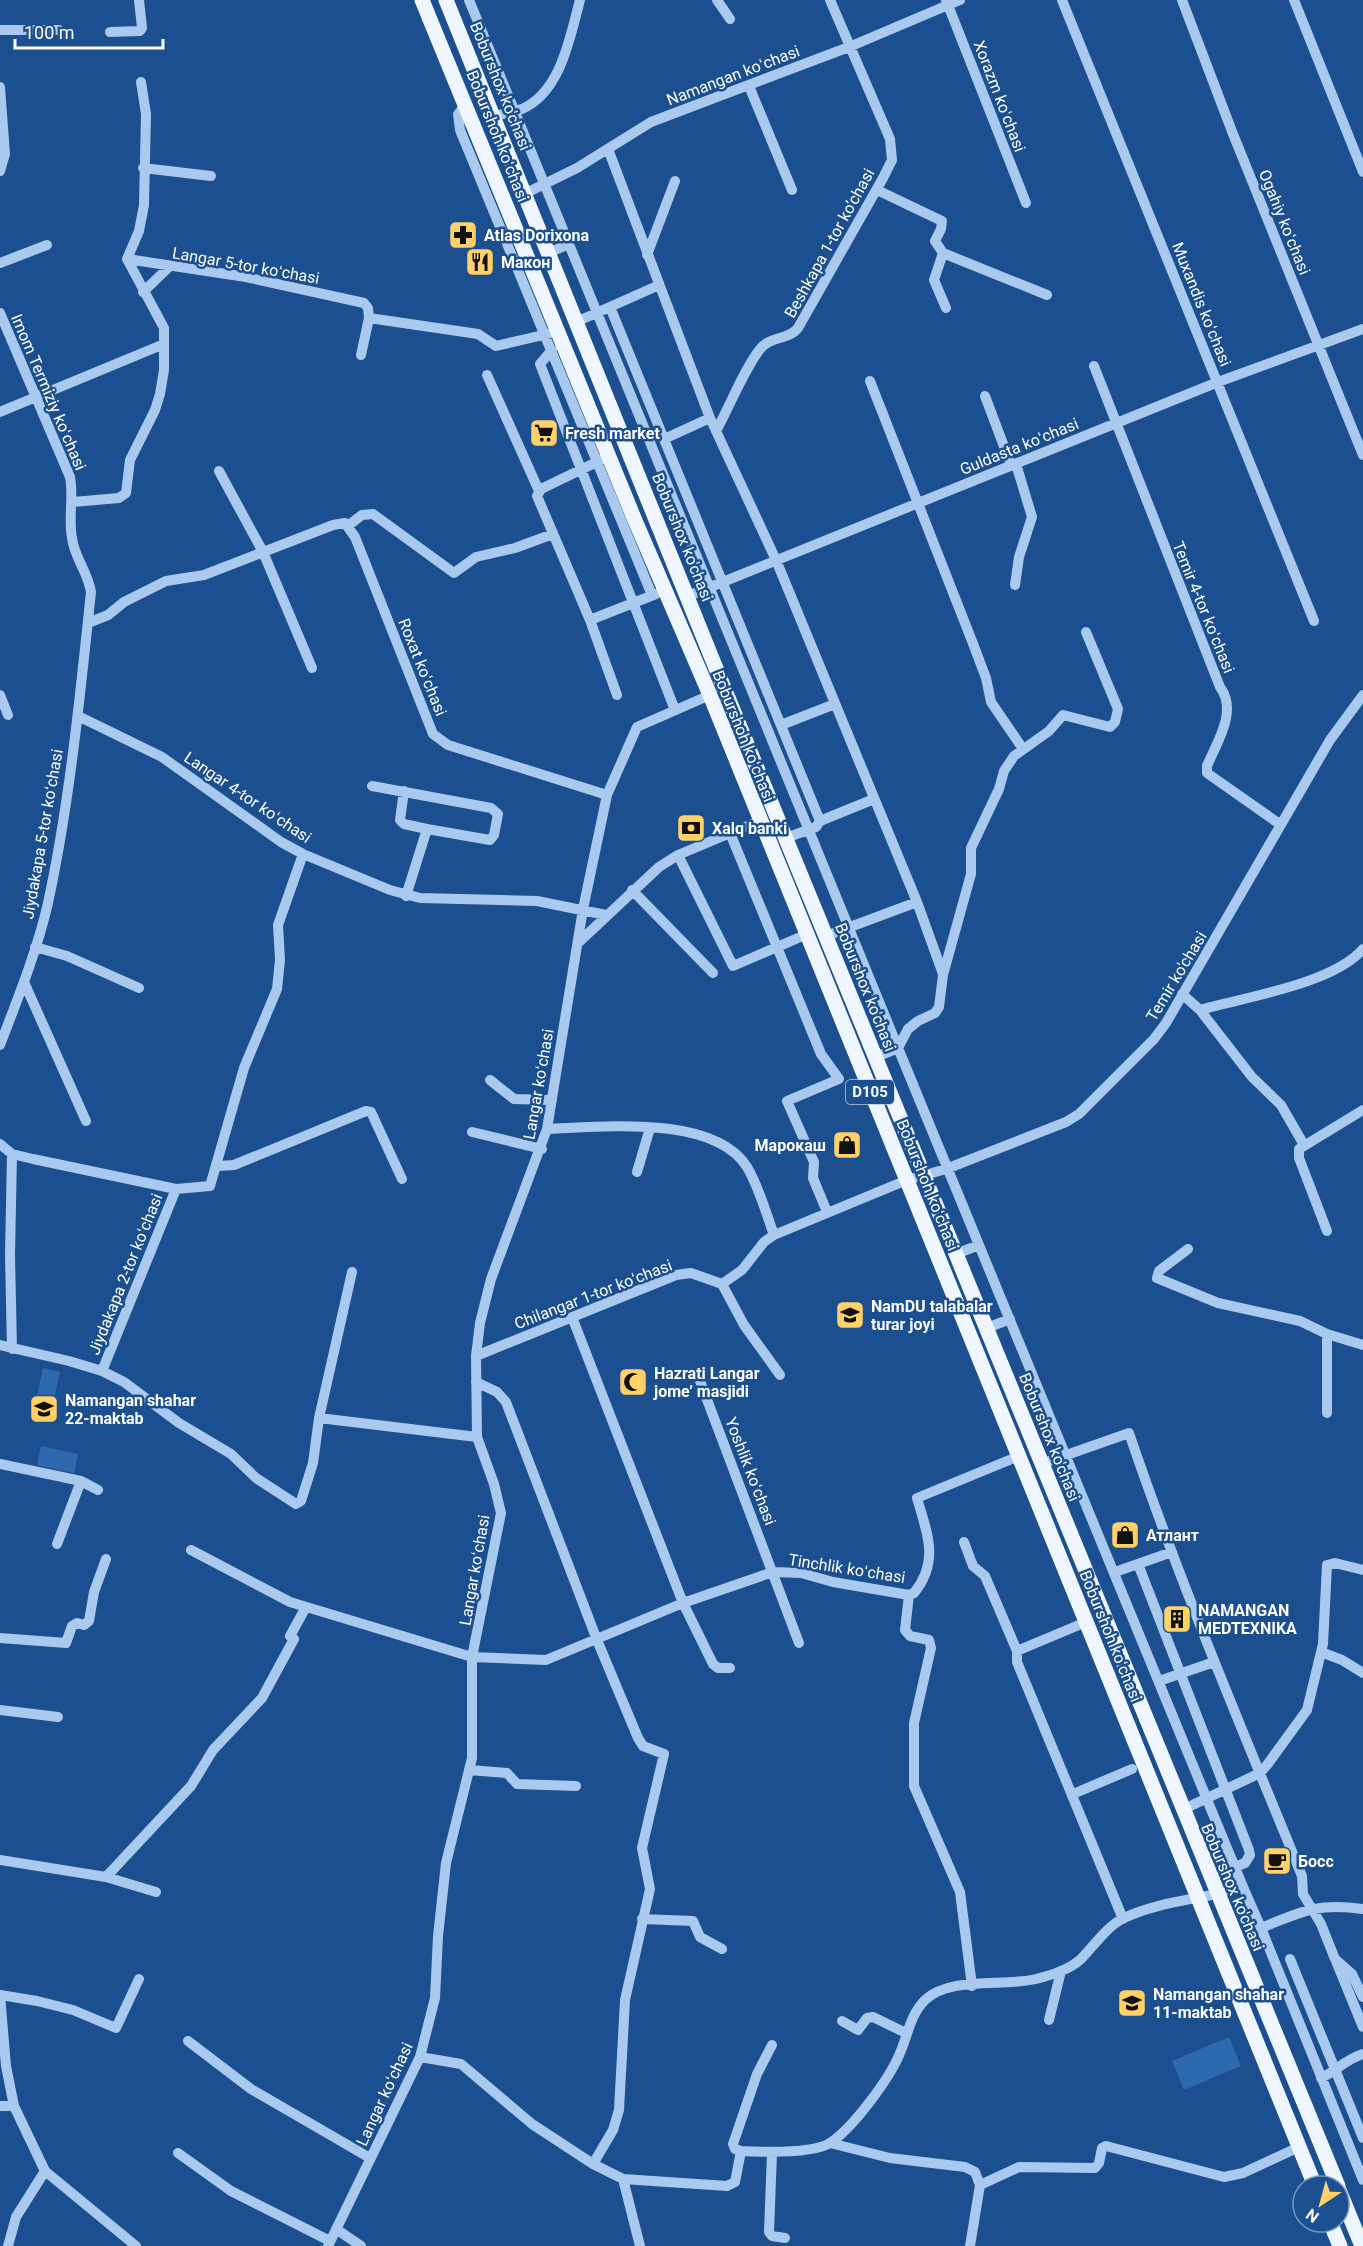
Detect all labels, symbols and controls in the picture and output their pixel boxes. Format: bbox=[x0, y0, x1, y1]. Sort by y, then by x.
scale bar bbox=[15, 12, 164, 50]
street label: Boburshox ko'chasi bbox=[466, 19, 535, 153]
text: 100 m bbox=[24, 22, 75, 43]
street label: Xorazm koʻchasi bbox=[970, 38, 1029, 154]
street label: Namangan koʻchasi bbox=[664, 41, 802, 110]
street label: Boburshoh koʻchasi bbox=[462, 68, 533, 205]
street label: Beshkapa 1-tor koʼchasi bbox=[780, 165, 878, 321]
street label: Ogahiy koʻchasi bbox=[1255, 167, 1314, 278]
pharmacy icon: Atlas Dorixona bbox=[447, 219, 479, 251]
place label: Atlas Dorixona bbox=[484, 226, 589, 245]
street label: Muxandis koʻchasi bbox=[1168, 239, 1235, 369]
street label: Langar 5-tor koʻchasi bbox=[171, 243, 321, 288]
restaurant icon: Макон bbox=[464, 246, 496, 278]
place label: Макон bbox=[501, 253, 550, 272]
street label: Imom Termiziy koʻchasi bbox=[7, 311, 90, 473]
street label: Guldasta koʻchasi bbox=[957, 414, 1081, 479]
supermarket icon: Fresh market bbox=[528, 417, 560, 449]
place label: Fresh market bbox=[565, 424, 660, 443]
street label: Boburshox ko'chasi bbox=[648, 470, 717, 604]
street label: Temir 4-tor koʻchasi bbox=[1168, 539, 1239, 676]
street label: Roxat koʻchasi bbox=[394, 616, 451, 719]
street label: Boburshoh koʻchasi bbox=[708, 668, 779, 805]
street label: Jiydakapa 5-tor koʻchasi bbox=[18, 748, 67, 921]
street label: Langar 4-tor koʻchasi bbox=[181, 748, 315, 847]
bank icon: Xalq banki bbox=[675, 812, 707, 844]
place label: Xalq banki bbox=[712, 819, 787, 838]
street label: Boburshox ko'chasi bbox=[831, 920, 900, 1054]
street label: Temir ko'chasi bbox=[1142, 928, 1211, 1024]
street label: Langar koʻchasi bbox=[519, 1027, 558, 1141]
road number: D105 bbox=[846, 1080, 894, 1104]
street label: Boburshoh koʻchasi bbox=[892, 1117, 963, 1254]
shop icon: Марокаш bbox=[831, 1129, 863, 1161]
place label: Марокаш bbox=[755, 1136, 826, 1155]
street label: Jiydakapa 2-tor koʻchasi bbox=[84, 1191, 167, 1358]
street label: Chilangar 1-tor koʻchasi bbox=[512, 1256, 675, 1333]
place label: NamDU talabalar turar joyi bbox=[871, 1297, 993, 1334]
school or university icon: NamDU talabalar turar joyi bbox=[834, 1299, 866, 1331]
place label: Hazrati Langar jome’ masjidi bbox=[653, 1364, 760, 1401]
mosque icon: Hazrati Langar jome’ masjidi bbox=[617, 1366, 649, 1398]
street label: Boburshox ko'chasi bbox=[1015, 1370, 1084, 1504]
place label: Namangan shahar 22-maktab bbox=[65, 1391, 196, 1428]
school or university icon: Namangan shahar 22-maktab bbox=[28, 1393, 60, 1425]
street label: Yoshlik koʻchasi bbox=[721, 1415, 780, 1528]
street label: Langar koʻchasi bbox=[455, 1513, 494, 1627]
shop icon: Атлант bbox=[1109, 1519, 1141, 1551]
place label: Атлант bbox=[1146, 1526, 1199, 1545]
street label: Tinchlik koʻchasi bbox=[787, 1550, 907, 1587]
street label: Boburshoh koʻchasi bbox=[1075, 1568, 1146, 1705]
place label: NAMANGAN MEDTEXNIKA bbox=[1198, 1601, 1297, 1638]
building icon: NAMANGAN MEDTEXNIKA bbox=[1161, 1603, 1193, 1635]
street label: Boburshox ko'chasi bbox=[1197, 1821, 1268, 1954]
cafe icon: Босс bbox=[1261, 1845, 1293, 1877]
place label: Босс bbox=[1298, 1852, 1334, 1871]
place label: Namangan shahar 11-maktab bbox=[1153, 1985, 1284, 2022]
school or university icon: Namangan shahar 11-maktab bbox=[1116, 1987, 1148, 2019]
street label: Langar koʻchasi bbox=[352, 2039, 417, 2149]
north arrow bbox=[1291, 2174, 1351, 2234]
text: N bbox=[1302, 2205, 1323, 2227]

